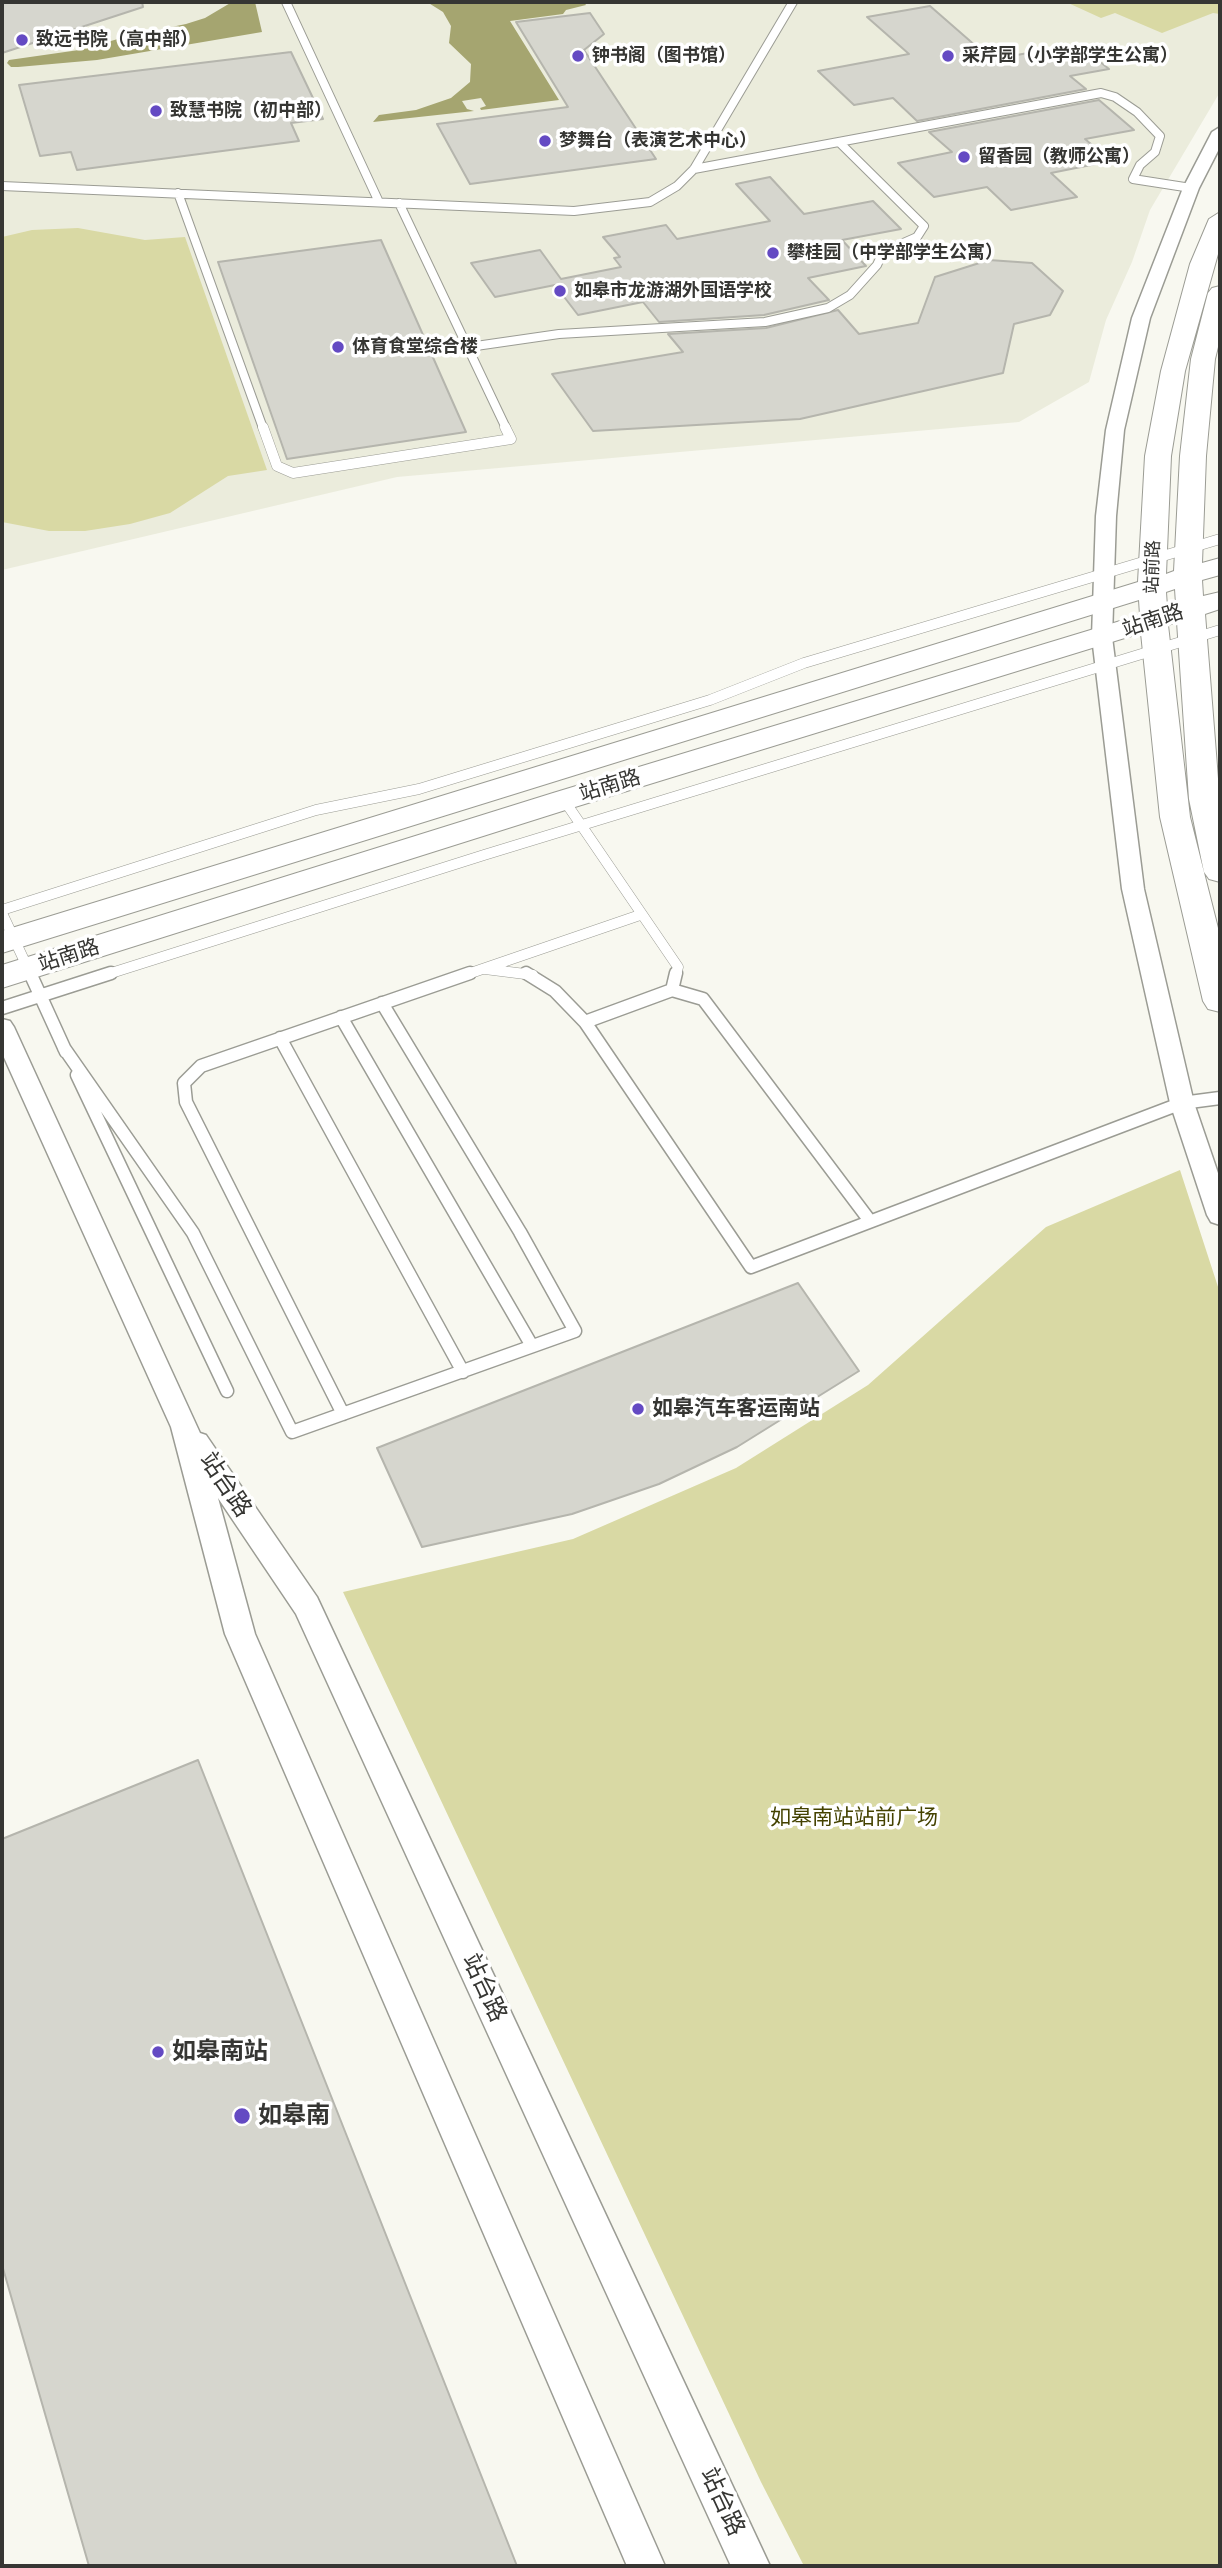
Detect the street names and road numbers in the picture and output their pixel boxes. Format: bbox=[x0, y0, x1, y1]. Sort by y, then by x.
street label: 站前路 bbox=[1141, 540, 1165, 594]
street label: 站南路 bbox=[1119, 599, 1187, 643]
street label: 站南路 bbox=[576, 765, 644, 807]
street label: 站南路 bbox=[35, 934, 103, 978]
street label: 站台路 bbox=[193, 1447, 257, 1523]
street label: 站台路 bbox=[456, 1949, 512, 2027]
street label: 站台路 bbox=[694, 2463, 750, 2541]

